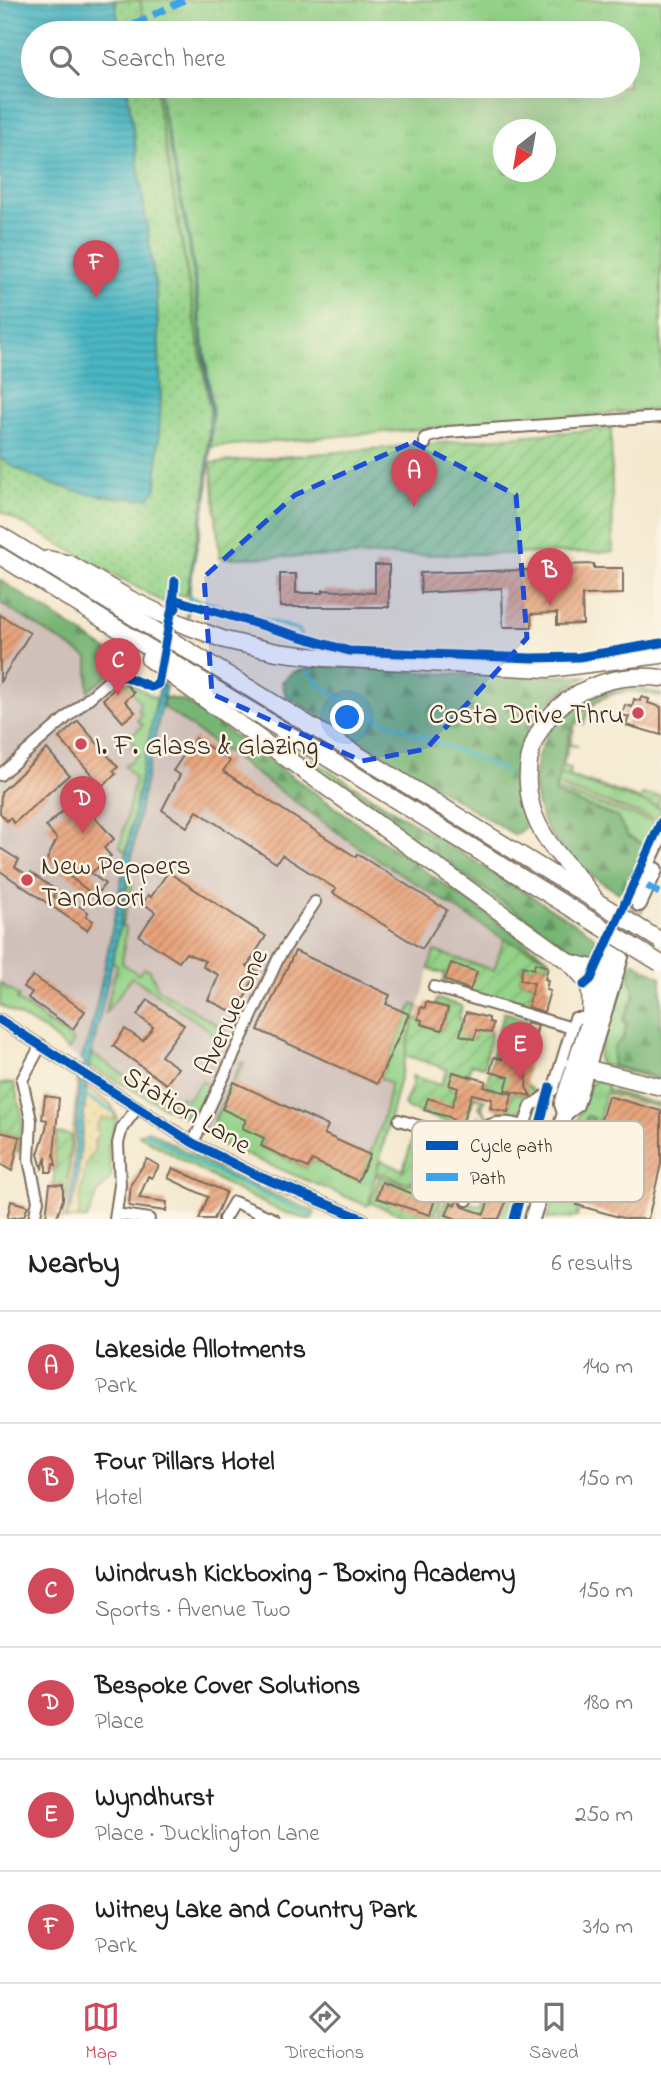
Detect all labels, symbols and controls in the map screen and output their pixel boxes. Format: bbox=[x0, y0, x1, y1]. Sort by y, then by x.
search box bbox=[21, 21, 640, 98]
icon: search bbox=[45, 41, 83, 79]
text: Search here bbox=[101, 41, 226, 79]
north arrow bbox=[493, 119, 556, 182]
pin: F bbox=[73, 240, 119, 298]
pin: A bbox=[391, 449, 437, 507]
pin: B bbox=[527, 548, 573, 606]
pin: C bbox=[95, 638, 141, 696]
place label: Costa Drive Thru bbox=[429, 696, 624, 737]
your location bbox=[330, 700, 364, 734]
marker: Costa Drive Thru bbox=[630, 705, 646, 721]
place label: I. F. Glass & Glazing bbox=[95, 727, 318, 768]
marker: I. F. Glass & Glazing bbox=[73, 736, 89, 752]
pin: D bbox=[60, 776, 106, 834]
place label: New Peppers Tandoori bbox=[41, 847, 191, 920]
marker: New Peppers Tandoori bbox=[19, 872, 35, 888]
street label: Avenue One bbox=[186, 942, 281, 1083]
pin: E bbox=[497, 1022, 543, 1080]
street label: Station Lane bbox=[114, 1057, 259, 1167]
legend bbox=[412, 1121, 644, 1202]
text: Cycle path bbox=[470, 1134, 552, 1162]
text: Path bbox=[470, 1166, 506, 1193]
text: Nearby bbox=[28, 1243, 120, 1287]
text: 6 results bbox=[552, 1248, 633, 1281]
text: Lakeside Allotments bbox=[95, 1332, 306, 1370]
text: A bbox=[44, 1351, 58, 1384]
text: 140 m bbox=[583, 1351, 633, 1384]
text: Park bbox=[95, 1370, 137, 1403]
text: Four Pillars Hotel bbox=[95, 1444, 275, 1482]
text: B bbox=[43, 1463, 59, 1496]
text: 150 m bbox=[579, 1463, 633, 1496]
text: Hotel bbox=[95, 1482, 142, 1515]
text: Windrush Kickboxing - Boxing Academy bbox=[95, 1556, 515, 1594]
text: C bbox=[45, 1575, 57, 1608]
text: 150 m bbox=[579, 1575, 633, 1608]
text: Sports · Avenue Two bbox=[95, 1594, 290, 1627]
text: Bespoke Cover Solutions bbox=[95, 1668, 360, 1706]
text: D bbox=[43, 1687, 59, 1720]
text: 180 m bbox=[584, 1687, 633, 1720]
text: Place bbox=[95, 1706, 144, 1739]
text: Wyndhurst bbox=[95, 1780, 214, 1818]
text: E bbox=[44, 1799, 58, 1832]
text: 250 m bbox=[575, 1799, 633, 1832]
text: Place · Ducklington Lane bbox=[95, 1818, 319, 1851]
text: Witney Lake and Country Park bbox=[95, 1892, 417, 1930]
text: F bbox=[44, 1911, 58, 1944]
text: 310 m bbox=[583, 1911, 633, 1944]
text: Park bbox=[95, 1930, 137, 1963]
tab: Map bbox=[82, 1998, 120, 2067]
tab: Directions bbox=[285, 1998, 364, 2067]
tab: Saved bbox=[529, 1998, 579, 2067]

